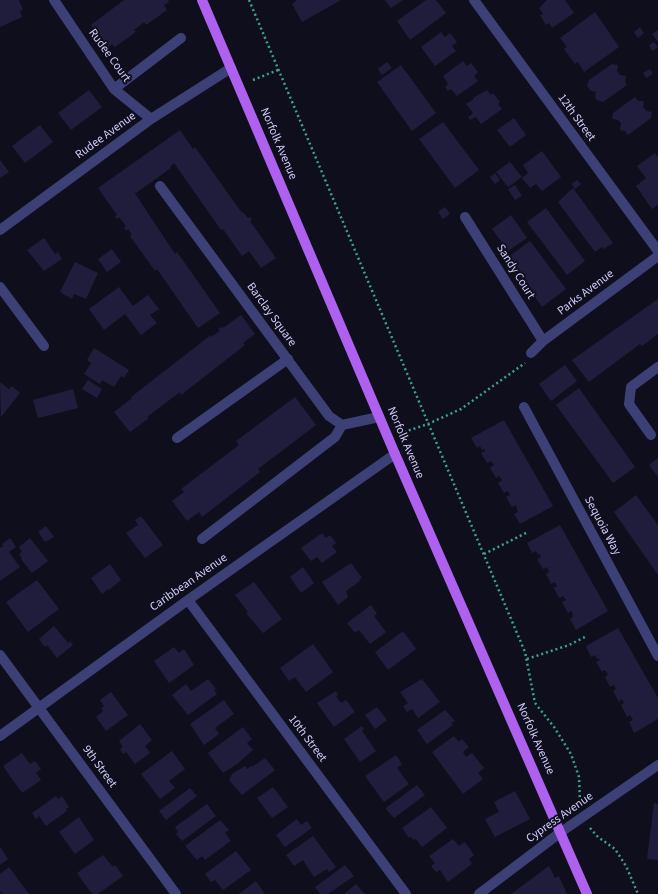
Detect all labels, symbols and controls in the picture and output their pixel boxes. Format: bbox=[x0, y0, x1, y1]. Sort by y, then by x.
street label: Rudee Court bbox=[85, 27, 133, 85]
street label: 12th Street bbox=[554, 92, 598, 144]
street label: Norfolk Avenue bbox=[256, 106, 300, 182]
street label: Rudee Avenue bbox=[73, 109, 139, 163]
street label: Sandy Court bbox=[493, 242, 537, 302]
street label: Parks Avenue bbox=[555, 267, 617, 319]
street label: Barclay Square bbox=[243, 280, 299, 350]
street label: Norfolk Avenue bbox=[383, 405, 427, 481]
street label: Sequoia Way bbox=[581, 494, 623, 558]
street label: Caribbean Avenue bbox=[148, 551, 230, 615]
street label: Norfolk Avenue bbox=[513, 701, 557, 777]
street label: 10th Street bbox=[285, 713, 329, 765]
street label: 9th Street bbox=[79, 743, 119, 791]
street label: Cypress Avenue bbox=[524, 790, 596, 846]

